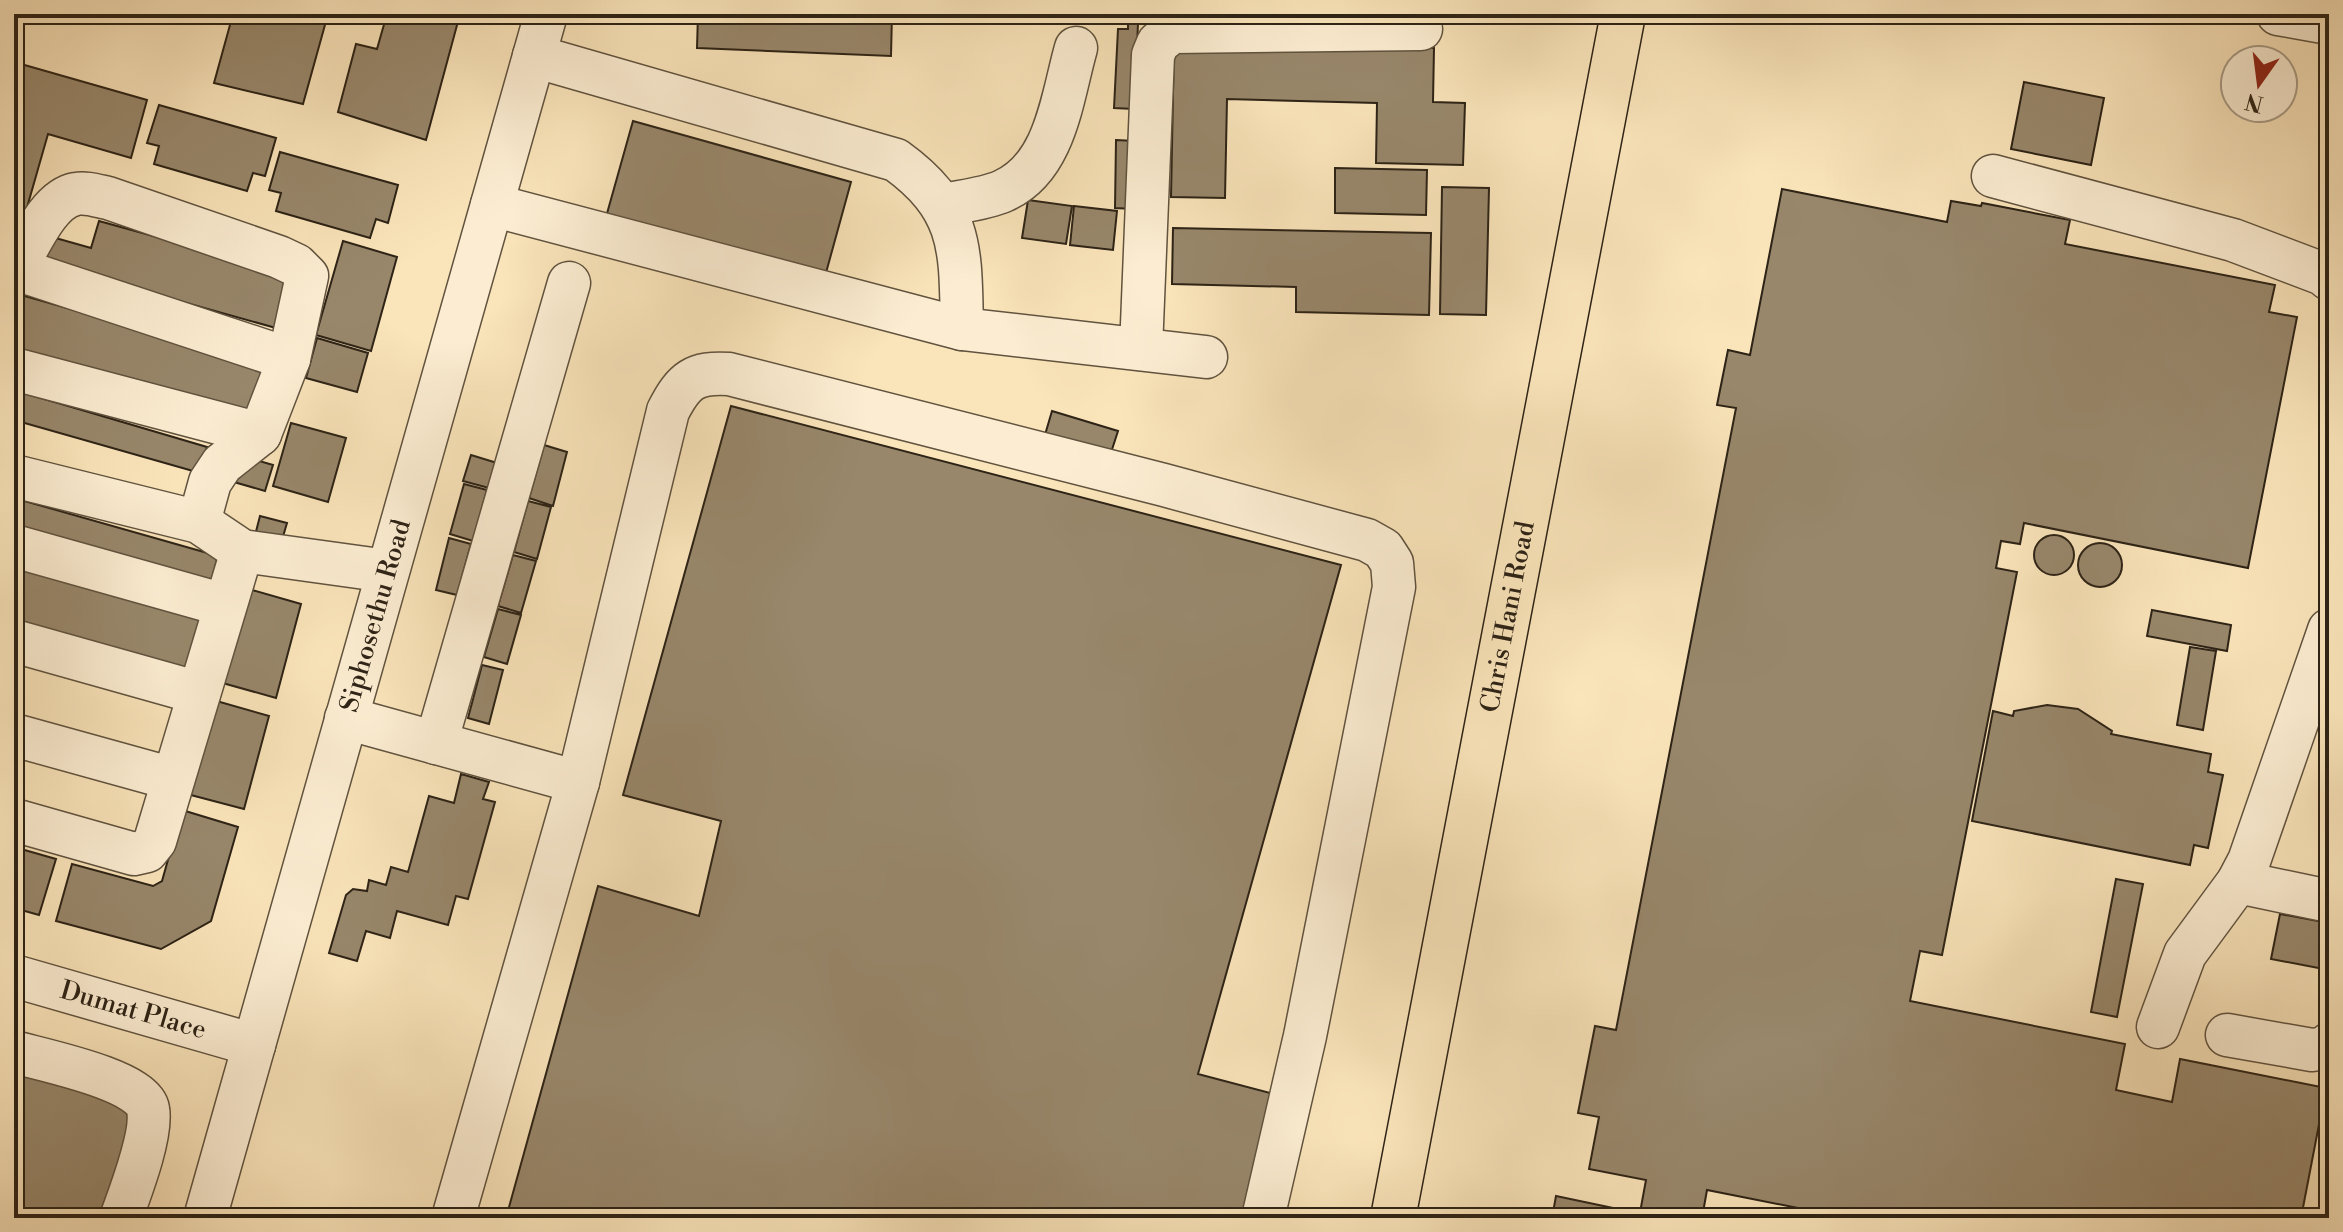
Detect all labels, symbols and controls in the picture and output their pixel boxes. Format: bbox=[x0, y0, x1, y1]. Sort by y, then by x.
north arrow bbox=[2219, 44, 2299, 124]
text: N bbox=[2242, 87, 2266, 117]
street label: Siphosethu Road bbox=[333, 515, 418, 716]
street label: Chris Hani Road bbox=[1474, 518, 1542, 715]
street label: Dumat Place bbox=[56, 974, 210, 1046]

